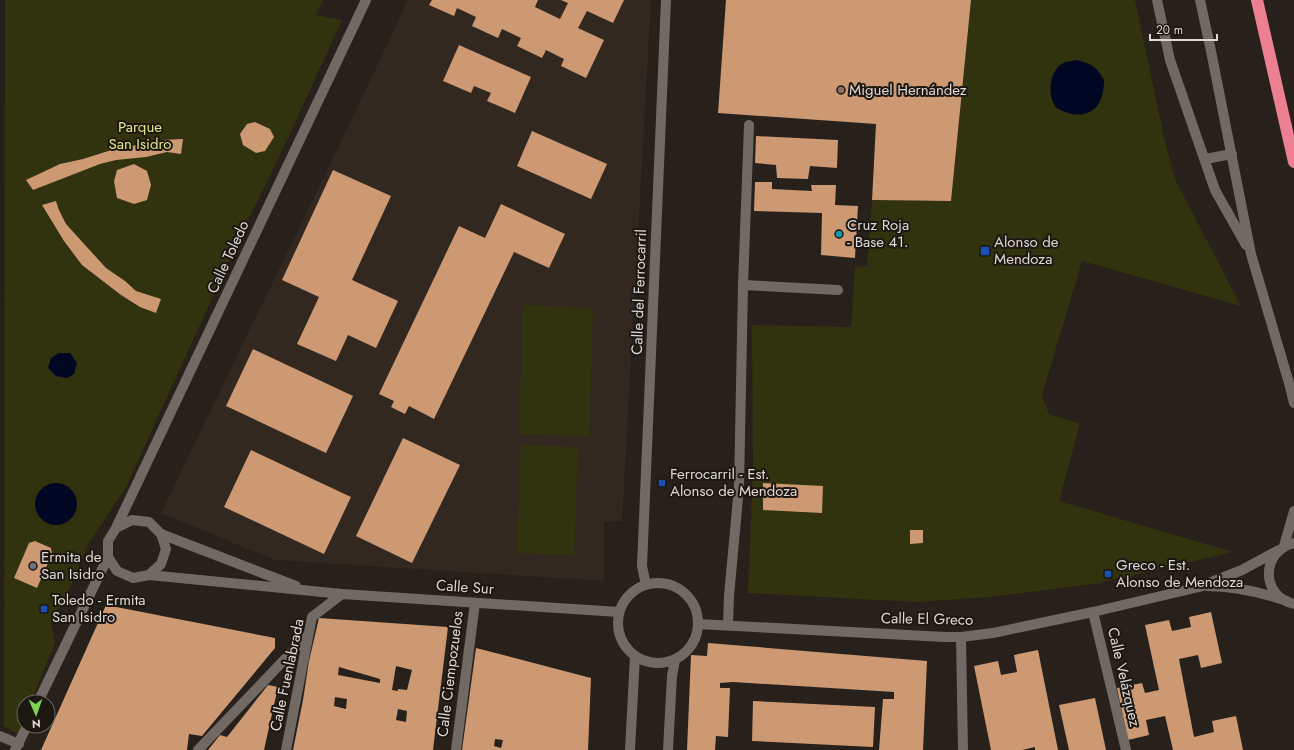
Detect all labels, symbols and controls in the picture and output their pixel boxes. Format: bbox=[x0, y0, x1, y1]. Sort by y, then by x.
scale bar bbox=[1150, 16, 1217, 42]
text: 20 m bbox=[1156, 21, 1183, 39]
place label: Miguel Hernández bbox=[849, 79, 967, 101]
marker: Miguel Hernández bbox=[836, 85, 846, 95]
park label: Parque San Isidro bbox=[108, 116, 172, 155]
place label: Cruz Roja - Base 41. bbox=[847, 214, 909, 253]
street label: Calle Toledo bbox=[202, 217, 254, 297]
street label: Calle del Ferrocarril bbox=[626, 229, 652, 355]
marker: Cruz Roja - Base 41. bbox=[834, 229, 844, 239]
place label: Alonso de Mendoza bbox=[994, 231, 1059, 270]
marker: Alonso de Mendoza bbox=[979, 245, 991, 257]
place label: Ferrocarril - Est. Alonso de Mendoza bbox=[670, 463, 797, 502]
marker: Ferrocarril - Est. Alonso de Mendoza bbox=[657, 478, 667, 488]
place label: Ermita de San Isidro bbox=[41, 546, 104, 585]
place label: Greco - Est. Alonso de Mendoza bbox=[1116, 554, 1243, 593]
marker: Ermita de San Isidro bbox=[28, 561, 38, 571]
marker: Greco - Est. Alonso de Mendoza bbox=[1103, 569, 1113, 579]
street label: Calle Sur bbox=[435, 574, 495, 600]
place label: Toledo - Ermita San Isidro bbox=[52, 589, 146, 628]
marker: Toledo - Ermita San Isidro bbox=[39, 604, 49, 614]
street label: Calle El Greco bbox=[881, 607, 973, 631]
street label: Calle Ciempozuelos bbox=[431, 610, 469, 738]
street label: Calle Fuenlabrada bbox=[264, 617, 310, 733]
street label: Calle Velázquez bbox=[1102, 625, 1146, 729]
north arrow bbox=[16, 694, 56, 734]
text: N bbox=[32, 716, 41, 732]

